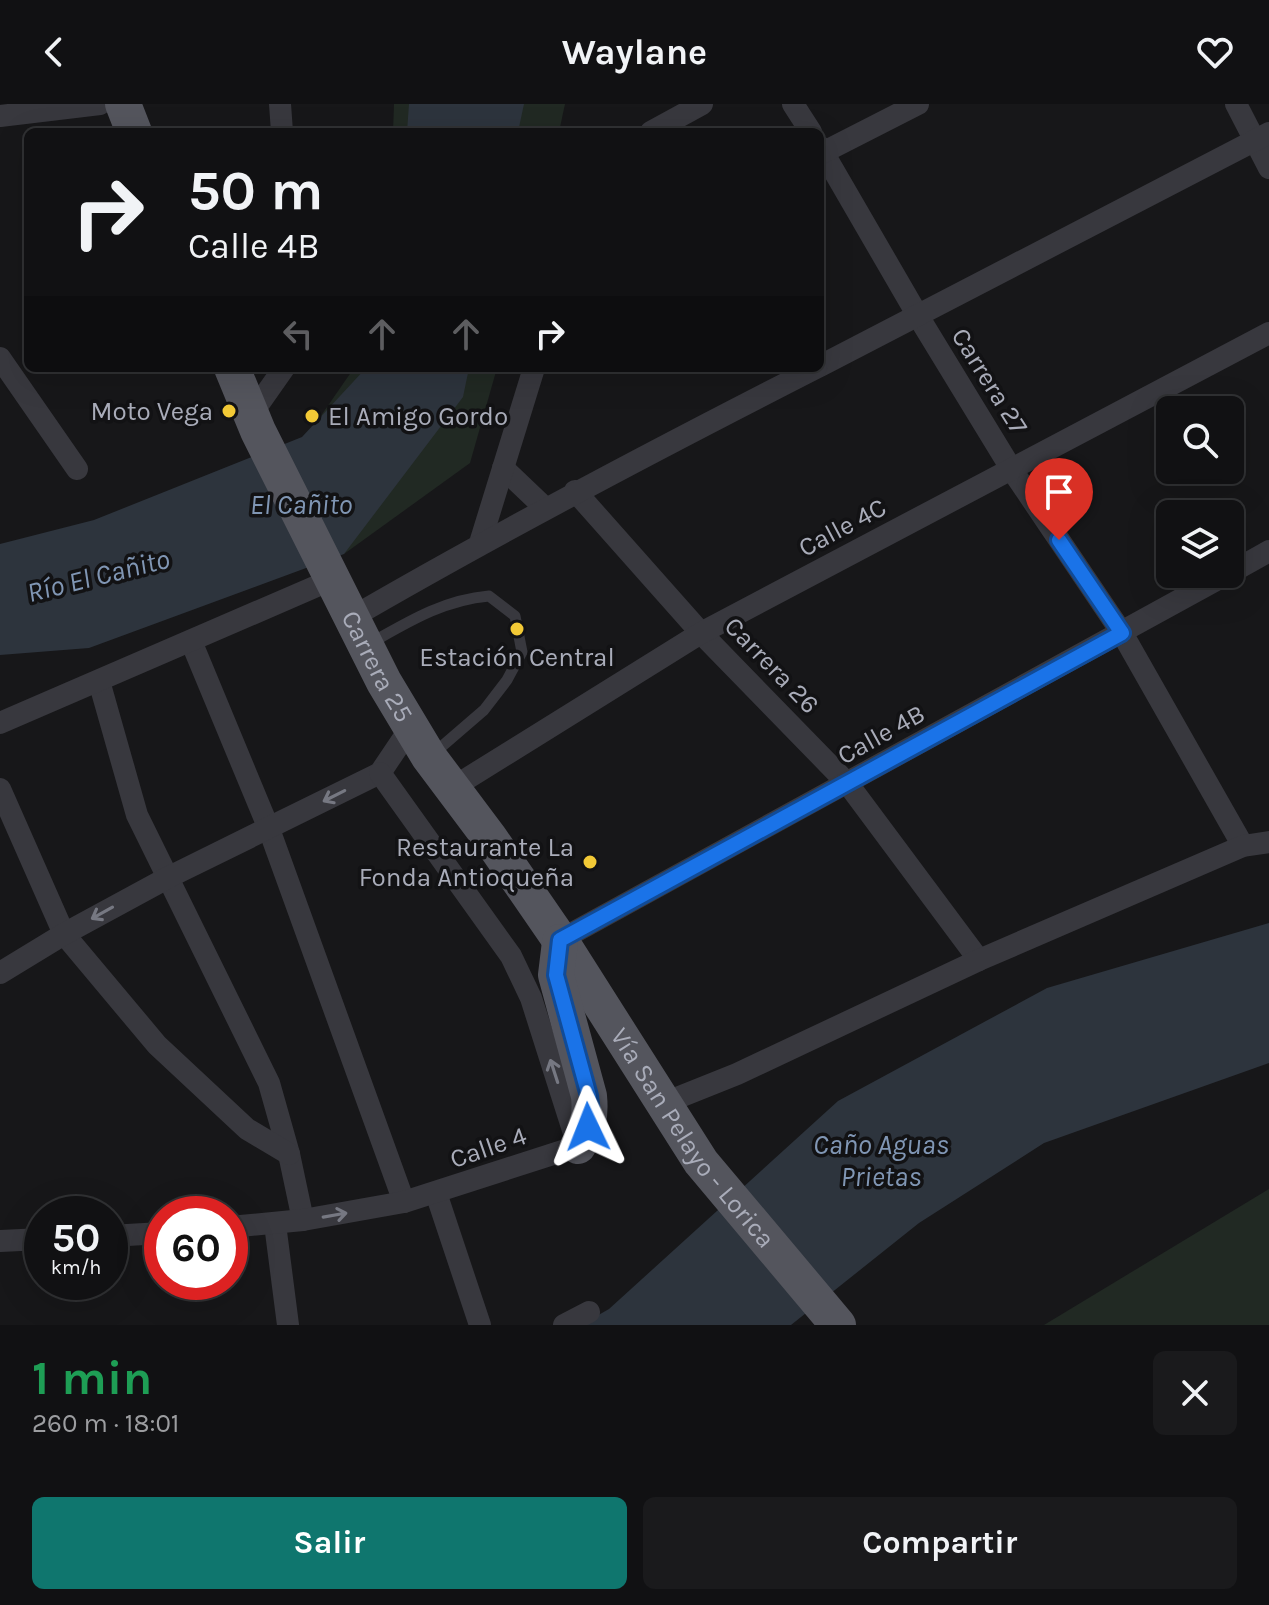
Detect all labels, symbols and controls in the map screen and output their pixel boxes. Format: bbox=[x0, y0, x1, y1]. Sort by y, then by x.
icon: back bbox=[32, 30, 76, 74]
icon: heart bbox=[1193, 30, 1237, 74]
text: Waylane bbox=[562, 31, 707, 73]
text: 50 m bbox=[188, 158, 323, 223]
icon: right bbox=[56, 160, 160, 264]
text: Calle 4B bbox=[188, 225, 320, 267]
icon: left bbox=[276, 312, 320, 356]
icon: ahead bbox=[360, 312, 404, 356]
icon: ahead bbox=[444, 312, 488, 356]
icon: right bbox=[528, 312, 572, 356]
street label: Carrera 27 bbox=[945, 322, 1034, 440]
place label: Moto Vega bbox=[90, 396, 213, 427]
map controls bbox=[1156, 396, 1244, 588]
button: search bbox=[1156, 396, 1244, 484]
place label: El Amigo Gordo bbox=[328, 401, 508, 432]
marker: Moto Vega bbox=[220, 402, 238, 420]
marker: El Amigo Gordo bbox=[303, 407, 321, 425]
pin bbox=[1025, 458, 1093, 540]
icon: arrive bbox=[1037, 470, 1081, 514]
water label: El Cañito bbox=[250, 488, 353, 521]
street label: Calle 4C bbox=[793, 492, 891, 563]
button: layers bbox=[1156, 500, 1244, 588]
water label: Río El Cañito bbox=[24, 542, 173, 609]
street label: Carrera 25 bbox=[335, 605, 420, 728]
street label: Carrera 26 bbox=[718, 611, 825, 720]
marker: Estación Central bbox=[508, 620, 526, 638]
place label: Estación Central bbox=[419, 642, 615, 673]
street label: Calle 4B bbox=[832, 698, 930, 771]
one-way arrow bbox=[323, 788, 347, 804]
place label: Restaurante La Fonda Antioqueña bbox=[359, 832, 574, 893]
marker: Restaurante La Fonda Antioqueña bbox=[581, 853, 599, 871]
one-way arrow bbox=[91, 906, 115, 922]
street label: Vía San Pelayo - Lorica bbox=[604, 1022, 781, 1254]
one-way arrow bbox=[546, 1059, 561, 1084]
position arrow bbox=[546, 1085, 630, 1169]
street label: Calle 4 bbox=[446, 1120, 530, 1175]
water label: Caño Aguas Prietas bbox=[813, 1128, 949, 1193]
speed limit sign: 60 bbox=[144, 1196, 248, 1300]
one-way arrow bbox=[322, 1206, 347, 1221]
text: 50 bbox=[52, 1214, 100, 1261]
text: km/h bbox=[51, 1256, 101, 1279]
text: 1 min bbox=[32, 1350, 152, 1406]
button: close bbox=[1153, 1351, 1237, 1435]
text: 260 m · 18:01 bbox=[32, 1408, 179, 1439]
button: Salir bbox=[32, 1497, 627, 1589]
button: Compartir bbox=[643, 1497, 1237, 1589]

